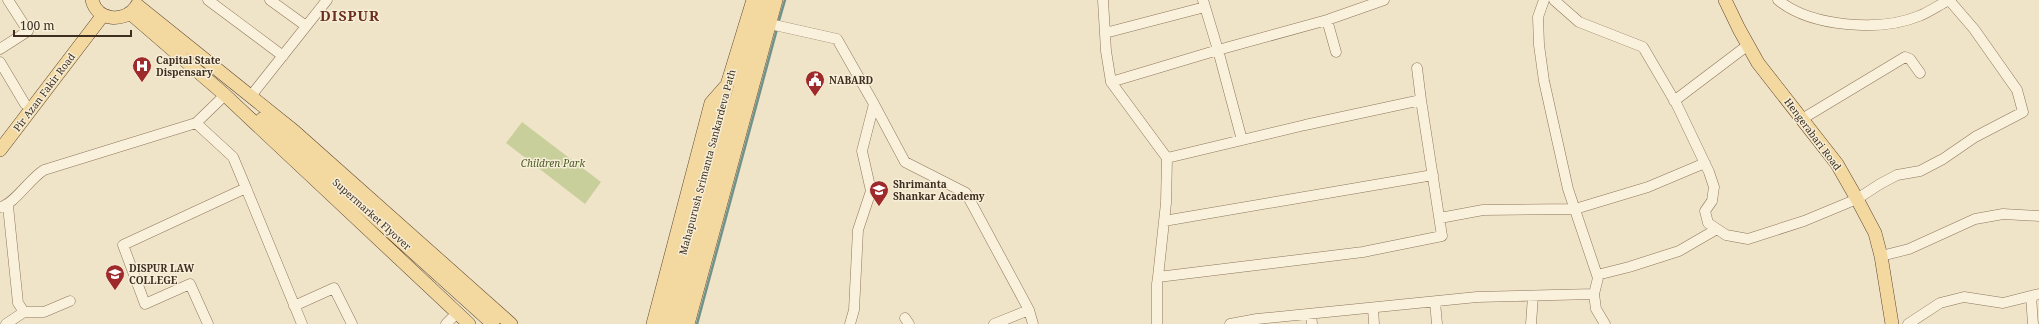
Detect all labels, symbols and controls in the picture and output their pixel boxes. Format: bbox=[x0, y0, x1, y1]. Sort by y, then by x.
district label: DISPUR bbox=[320, 6, 380, 25]
scale bar bbox=[14, 12, 131, 38]
text: 100 m bbox=[20, 17, 55, 34]
street label: Pir Azan Fakir Road bbox=[10, 50, 78, 134]
place label: Capital State Dispensary bbox=[156, 53, 221, 79]
hospital icon: Capital State Dispensary bbox=[131, 55, 153, 83]
street label: Mahapurush Srimanta Sankardeva Path bbox=[675, 67, 739, 256]
public building icon: NABARD bbox=[804, 69, 826, 97]
place label: NABARD bbox=[829, 73, 874, 87]
street label: Hengerabari Road bbox=[1781, 95, 1845, 173]
park label: Children Park bbox=[521, 156, 586, 170]
street label: Supermarket Flyover bbox=[330, 175, 414, 253]
place label: Shrimanta Shankar Academy bbox=[893, 177, 985, 203]
school or university icon: Shrimanta Shankar Academy bbox=[868, 179, 890, 207]
place label: DISPUR LAW COLLEGE bbox=[129, 261, 194, 287]
school or university icon: DISPUR LAW COLLEGE bbox=[104, 263, 126, 291]

